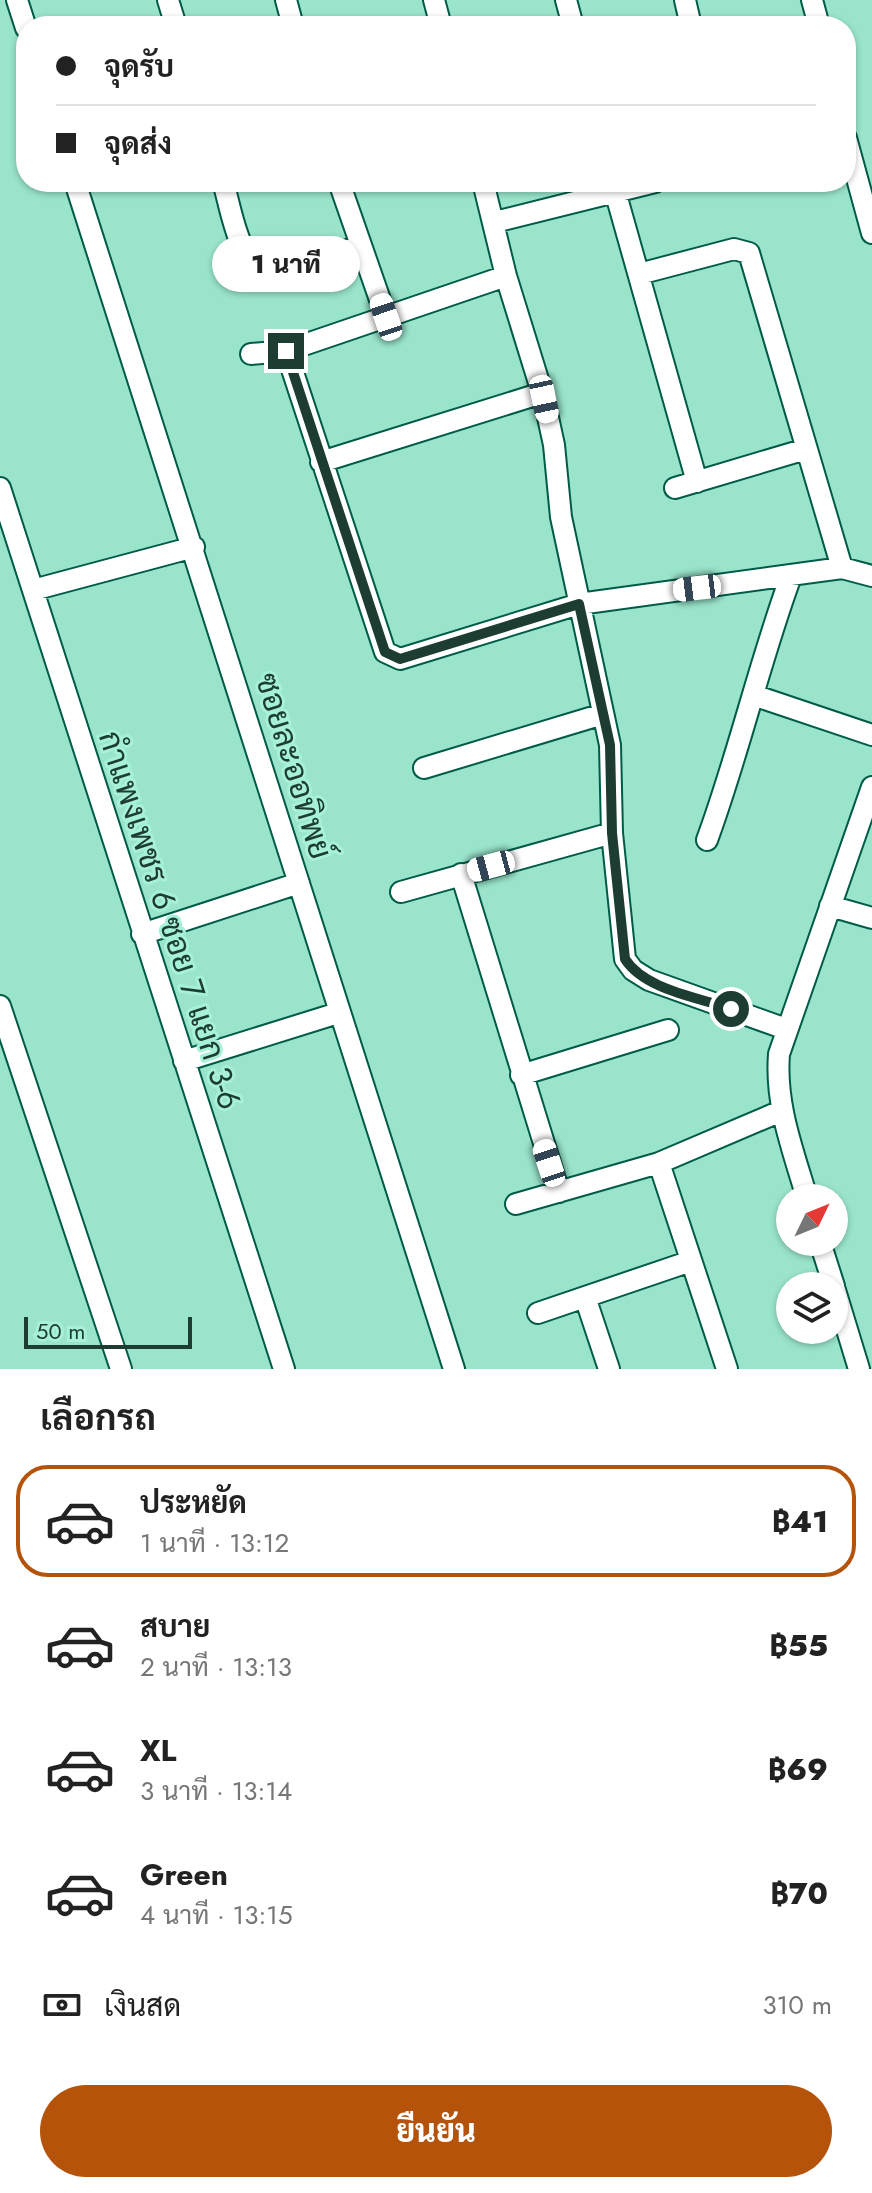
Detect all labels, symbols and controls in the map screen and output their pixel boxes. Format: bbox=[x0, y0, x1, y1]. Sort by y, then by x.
text: จุดรับ bbox=[104, 45, 174, 88]
text: จุดส่ง bbox=[104, 122, 172, 165]
callout: 1 นาที bbox=[212, 235, 360, 291]
text: 1 นาที bbox=[251, 245, 321, 283]
car bbox=[367, 290, 405, 344]
route end bbox=[268, 333, 304, 369]
car bbox=[527, 373, 561, 425]
car bbox=[672, 573, 722, 603]
street label: ซอยละออทิพย์ bbox=[244, 667, 344, 865]
street label: กำแพงเพชร 6 ซอย 7 แยก 3-6 bbox=[87, 725, 253, 1115]
car bbox=[465, 848, 517, 884]
route start bbox=[713, 991, 749, 1027]
car bbox=[530, 1136, 568, 1190]
north arrow bbox=[776, 1184, 848, 1256]
map controls bbox=[776, 1184, 848, 1344]
button: layers bbox=[776, 1272, 848, 1344]
scale bar bbox=[24, 1313, 192, 1349]
text: 50 m bbox=[36, 1315, 85, 1347]
text: เลือกรถ bbox=[40, 1391, 156, 1443]
text: ประหยัด bbox=[140, 1481, 247, 1524]
icon: car bbox=[44, 1485, 116, 1557]
text: ฿41 bbox=[772, 1500, 828, 1543]
text: 1 นาที · 13:12 bbox=[140, 1524, 289, 1562]
text: สบาย bbox=[140, 1605, 210, 1648]
icon: car bbox=[44, 1609, 116, 1681]
text: ฿55 bbox=[770, 1624, 828, 1667]
text: 2 นาที · 13:13 bbox=[140, 1648, 292, 1686]
text: XL bbox=[140, 1729, 176, 1772]
icon: car bbox=[44, 1733, 116, 1805]
text: ฿69 bbox=[768, 1748, 828, 1791]
text: 3 นาที · 13:14 bbox=[140, 1772, 292, 1810]
text: Green bbox=[140, 1853, 228, 1896]
icon: car bbox=[44, 1857, 116, 1929]
text: ฿70 bbox=[771, 1872, 828, 1915]
text: 4 นาที · 13:15 bbox=[140, 1896, 293, 1934]
icon: cash bbox=[40, 1983, 84, 2027]
text: เงินสด bbox=[104, 1984, 181, 2027]
text: 310 m bbox=[762, 1986, 832, 2024]
button: ยืนยัน bbox=[40, 2085, 832, 2177]

